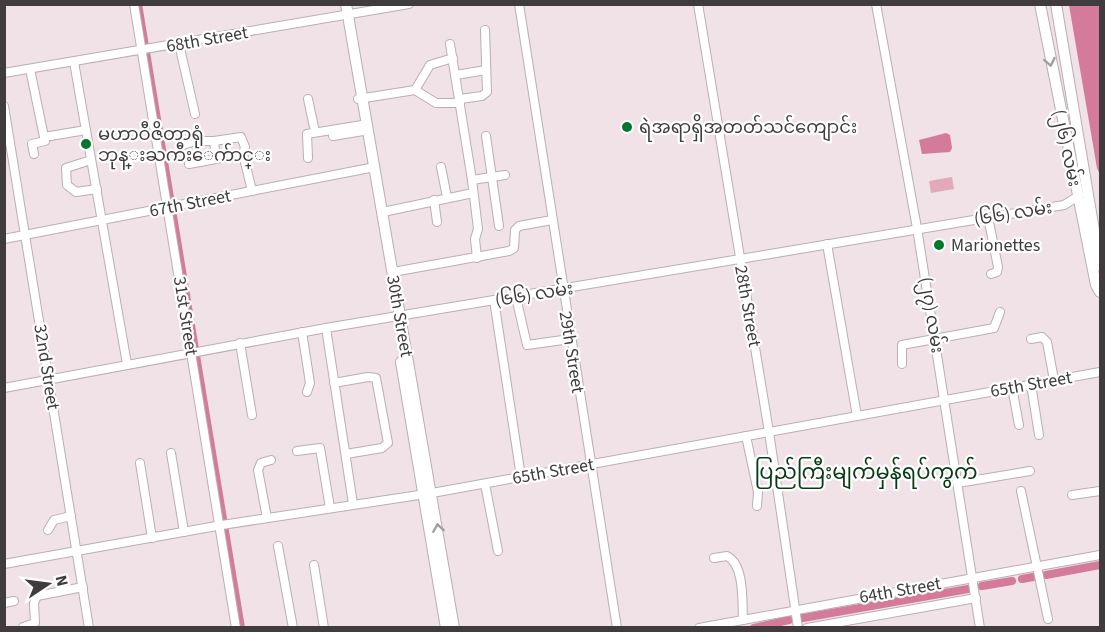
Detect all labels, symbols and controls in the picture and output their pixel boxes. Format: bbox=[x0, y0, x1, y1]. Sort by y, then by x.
street label: 68th Street bbox=[164, 20, 250, 59]
one-way arrow bbox=[1043, 57, 1056, 67]
street label: (၂၆) လမ်း bbox=[1044, 107, 1088, 189]
place label: ရဲအရာရှိအတတ်သင်ကျောင်း bbox=[639, 113, 857, 142]
place label: မဟာဝီဇိတာရုံ ဘုန္းႀကီးေက်ာင္း bbox=[98, 120, 271, 170]
marker: ရဲအရာရှိအတတ်သင်ကျောင်း bbox=[620, 120, 634, 134]
marker: မဟာဝီဇိတာရုံ ဘုန္းႀကီးေက်ာင္း bbox=[79, 137, 93, 151]
street label: 67th Street bbox=[147, 183, 233, 224]
street label: (၆၆) လမ်း bbox=[972, 194, 1054, 232]
place label: Marionettes bbox=[951, 233, 1040, 258]
marker: Marionettes bbox=[932, 238, 946, 252]
street label: 28th Street bbox=[728, 263, 767, 349]
street label: 30th Street bbox=[380, 273, 419, 359]
street label: 31st Street bbox=[167, 275, 204, 357]
street label: (၆၆) လမ်း bbox=[493, 275, 575, 313]
street label: (၂၇) လမ်း bbox=[911, 275, 951, 355]
street label: 29th Street bbox=[553, 309, 590, 395]
street label: 32nd Street bbox=[27, 322, 66, 412]
street label: 65th Street bbox=[988, 365, 1074, 404]
street label: 65th Street bbox=[510, 452, 596, 491]
district label: ပြည်ကြီးမျက်မှန်ရပ်ကွက် bbox=[754, 456, 978, 490]
one-way arrow bbox=[432, 524, 445, 534]
north arrow bbox=[18, 554, 78, 614]
street label: 64th Street bbox=[857, 571, 943, 610]
text: N bbox=[50, 573, 74, 589]

